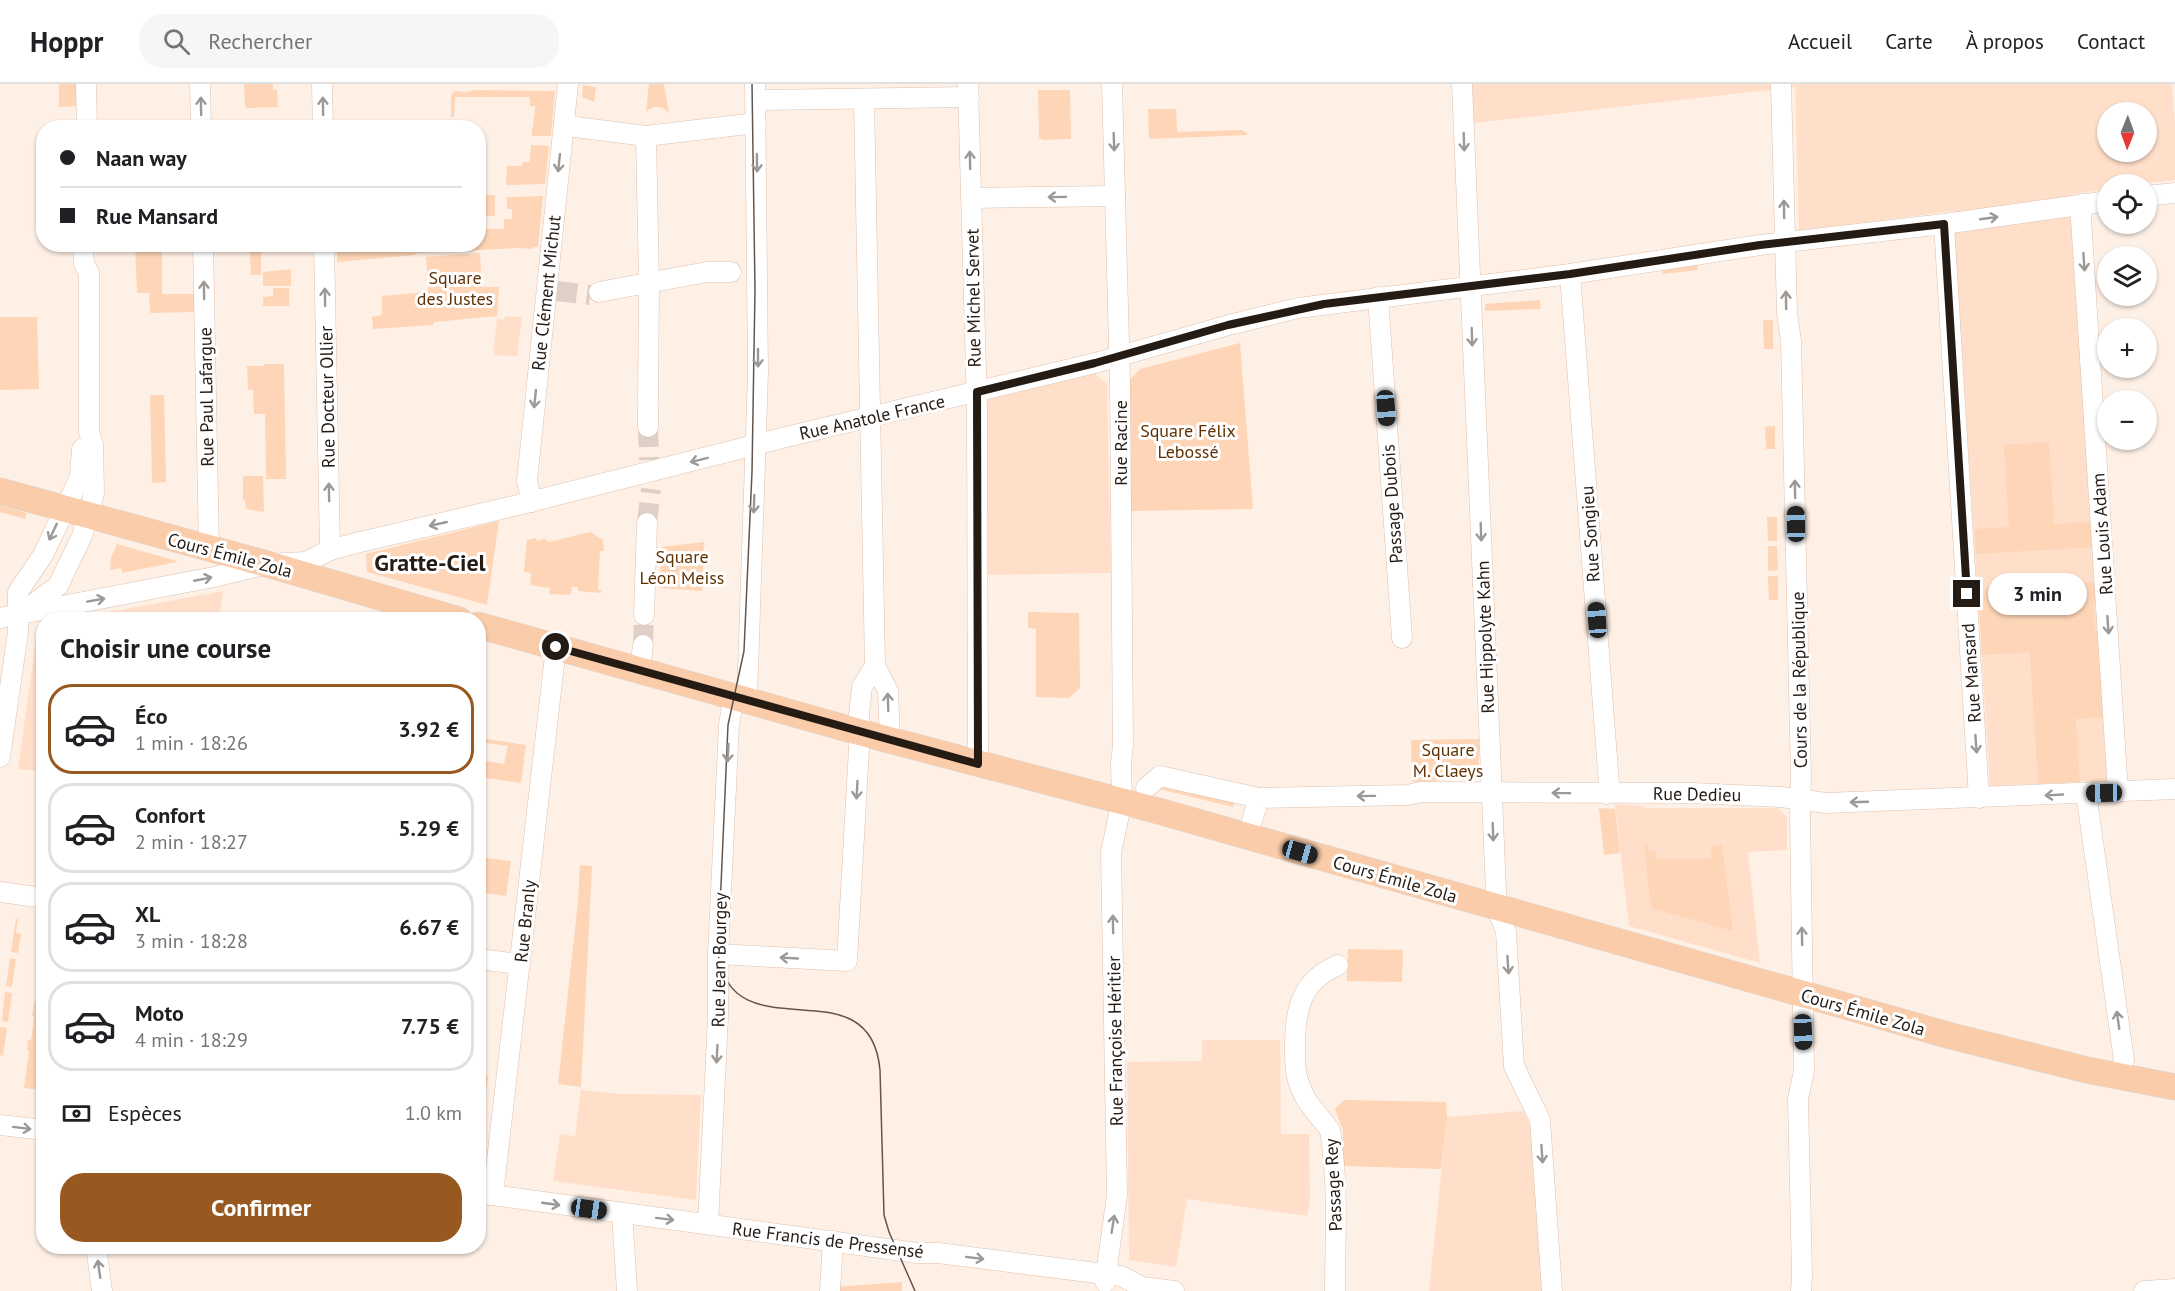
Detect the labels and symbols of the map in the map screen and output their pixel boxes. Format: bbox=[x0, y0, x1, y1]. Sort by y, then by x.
one-way arrow bbox=[195, 96, 207, 116]
one-way arrow bbox=[317, 96, 329, 116]
north arrow bbox=[2097, 102, 2157, 162]
one-way arrow bbox=[1108, 132, 1119, 152]
one-way arrow bbox=[1459, 132, 1470, 152]
one-way arrow bbox=[964, 150, 976, 170]
one-way arrow bbox=[553, 153, 564, 173]
one-way arrow bbox=[751, 153, 762, 173]
one-way arrow bbox=[1047, 191, 1067, 202]
one-way arrow bbox=[1779, 199, 1790, 219]
one-way arrow bbox=[1979, 212, 1998, 223]
street label: Rue Clément Michut bbox=[526, 214, 566, 372]
street label: Rue Michel Servet bbox=[960, 228, 986, 368]
one-way arrow bbox=[2079, 252, 2090, 272]
park label: Square des Justes bbox=[417, 266, 493, 310]
one-way arrow bbox=[198, 281, 210, 301]
one-way arrow bbox=[319, 287, 331, 307]
one-way arrow bbox=[1781, 290, 1792, 310]
street label: Rue Docteur Ollier bbox=[314, 326, 340, 468]
street label: Rue Paul Lafargue bbox=[193, 327, 219, 467]
one-way arrow bbox=[1467, 327, 1478, 347]
one-way arrow bbox=[752, 348, 764, 368]
one-way arrow bbox=[529, 388, 540, 408]
street label: Rue Anatole France bbox=[797, 389, 947, 445]
car bbox=[1376, 389, 1396, 427]
street label: Rue Racine bbox=[1109, 400, 1132, 486]
park label: Square Félix Lebossé bbox=[1140, 419, 1236, 463]
street label: Passage Dubois bbox=[1376, 444, 1408, 564]
one-way arrow bbox=[690, 454, 709, 466]
street label: Rue Louis Adam bbox=[2086, 472, 2118, 596]
one-way arrow bbox=[1789, 480, 1800, 500]
one-way arrow bbox=[323, 482, 335, 502]
street label: Rue Songieu bbox=[1575, 485, 1605, 583]
one-way arrow bbox=[748, 494, 760, 514]
car bbox=[1787, 506, 1805, 542]
one-way arrow bbox=[428, 519, 448, 530]
one-way arrow bbox=[47, 522, 59, 540]
one-way arrow bbox=[1475, 522, 1486, 542]
street label: Cours Émile Zola bbox=[165, 527, 295, 583]
park label: Square Léon Meiss bbox=[640, 545, 724, 589]
district label: Gratte-Ciel bbox=[374, 547, 487, 578]
street label: Rue Hippolyte Kahn bbox=[1471, 560, 1499, 714]
one-way arrow bbox=[193, 573, 212, 584]
callout: 3 min bbox=[1988, 573, 2087, 615]
route end bbox=[1953, 580, 1980, 607]
street label: Cours de la République bbox=[1786, 591, 1812, 769]
one-way arrow bbox=[86, 594, 105, 605]
car bbox=[1587, 601, 1607, 639]
one-way arrow bbox=[2102, 614, 2113, 634]
street label: Rue Mansard bbox=[1956, 623, 1986, 723]
route start bbox=[542, 633, 569, 660]
one-way arrow bbox=[882, 692, 894, 712]
one-way arrow bbox=[1970, 733, 1981, 753]
park label: Square M. Claeys bbox=[1413, 738, 1483, 782]
one-way arrow bbox=[722, 743, 733, 763]
one-way arrow bbox=[851, 780, 862, 800]
street label: Rue Dedieu bbox=[1653, 782, 1741, 806]
car bbox=[2086, 784, 2122, 802]
one-way arrow bbox=[1551, 787, 1571, 799]
one-way arrow bbox=[2044, 789, 2064, 800]
one-way arrow bbox=[1357, 790, 1377, 801]
one-way arrow bbox=[1849, 796, 1869, 807]
one-way arrow bbox=[1488, 821, 1499, 841]
car bbox=[1280, 838, 1320, 866]
street label: Cours Émile Zola bbox=[1330, 850, 1460, 908]
street label: Rue Branly bbox=[509, 878, 541, 964]
street label: Rue Jean Bourgey bbox=[706, 892, 732, 1028]
one-way arrow bbox=[1107, 915, 1119, 935]
one-way arrow bbox=[1797, 926, 1808, 946]
one-way arrow bbox=[780, 952, 800, 963]
one-way arrow bbox=[1503, 955, 1514, 975]
street label: Rue Françoise Héritier bbox=[1102, 956, 1128, 1126]
street label: Cours Émile Zola bbox=[1798, 983, 1928, 1041]
one-way arrow bbox=[2112, 1010, 2123, 1030]
car bbox=[1793, 1014, 1813, 1050]
one-way arrow bbox=[711, 1044, 722, 1064]
one-way arrow bbox=[11, 1122, 31, 1133]
street label: Passage Rey bbox=[1319, 1137, 1347, 1232]
one-way arrow bbox=[1537, 1144, 1548, 1164]
one-way arrow bbox=[540, 1198, 560, 1209]
car bbox=[570, 1198, 608, 1220]
one-way arrow bbox=[655, 1213, 674, 1224]
one-way arrow bbox=[1107, 1215, 1118, 1234]
street label: Rue Francis de Pressensé bbox=[731, 1217, 925, 1263]
one-way arrow bbox=[965, 1253, 985, 1264]
one-way arrow bbox=[94, 1259, 105, 1279]

